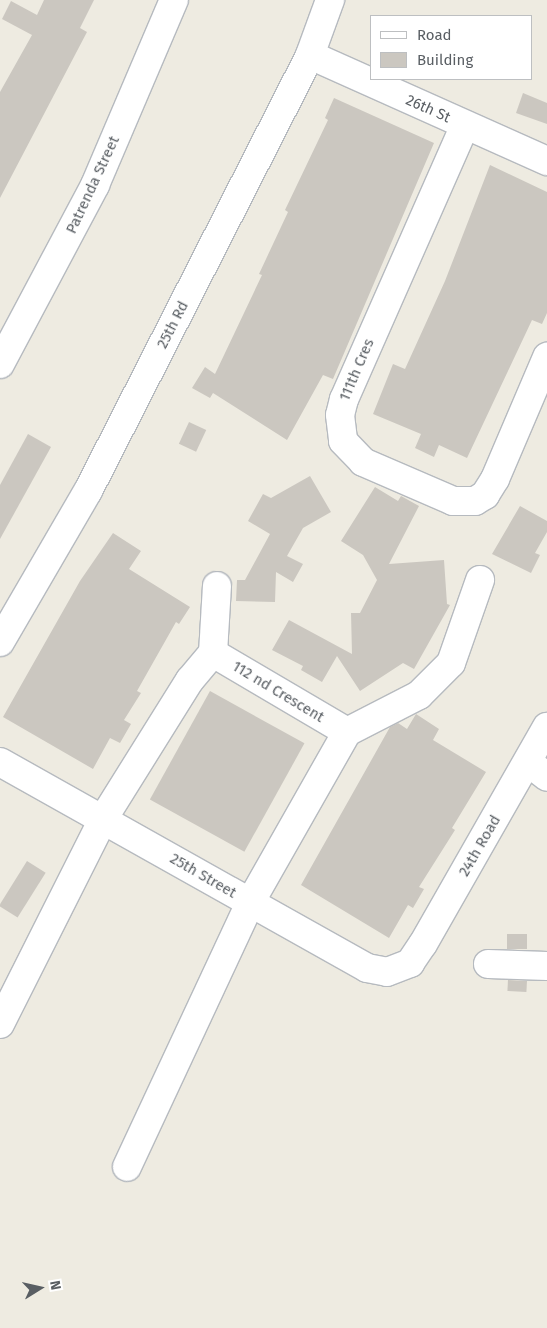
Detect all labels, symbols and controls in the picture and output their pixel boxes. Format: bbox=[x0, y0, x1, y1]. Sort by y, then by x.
legend bbox=[370, 15, 532, 80]
text: Road bbox=[417, 26, 452, 44]
text: Building bbox=[417, 51, 473, 69]
street label: 26th St bbox=[403, 91, 453, 127]
street label: Patrenda Street bbox=[63, 133, 123, 237]
street label: 25th Rd bbox=[153, 298, 193, 352]
street label: 111th Cres bbox=[336, 336, 378, 404]
street label: 112 nd Crescent bbox=[229, 658, 327, 726]
street label: 24th Road bbox=[455, 812, 505, 880]
street label: 25th Street bbox=[167, 850, 239, 902]
north arrow bbox=[15, 1263, 65, 1313]
text: N bbox=[46, 1279, 64, 1291]

